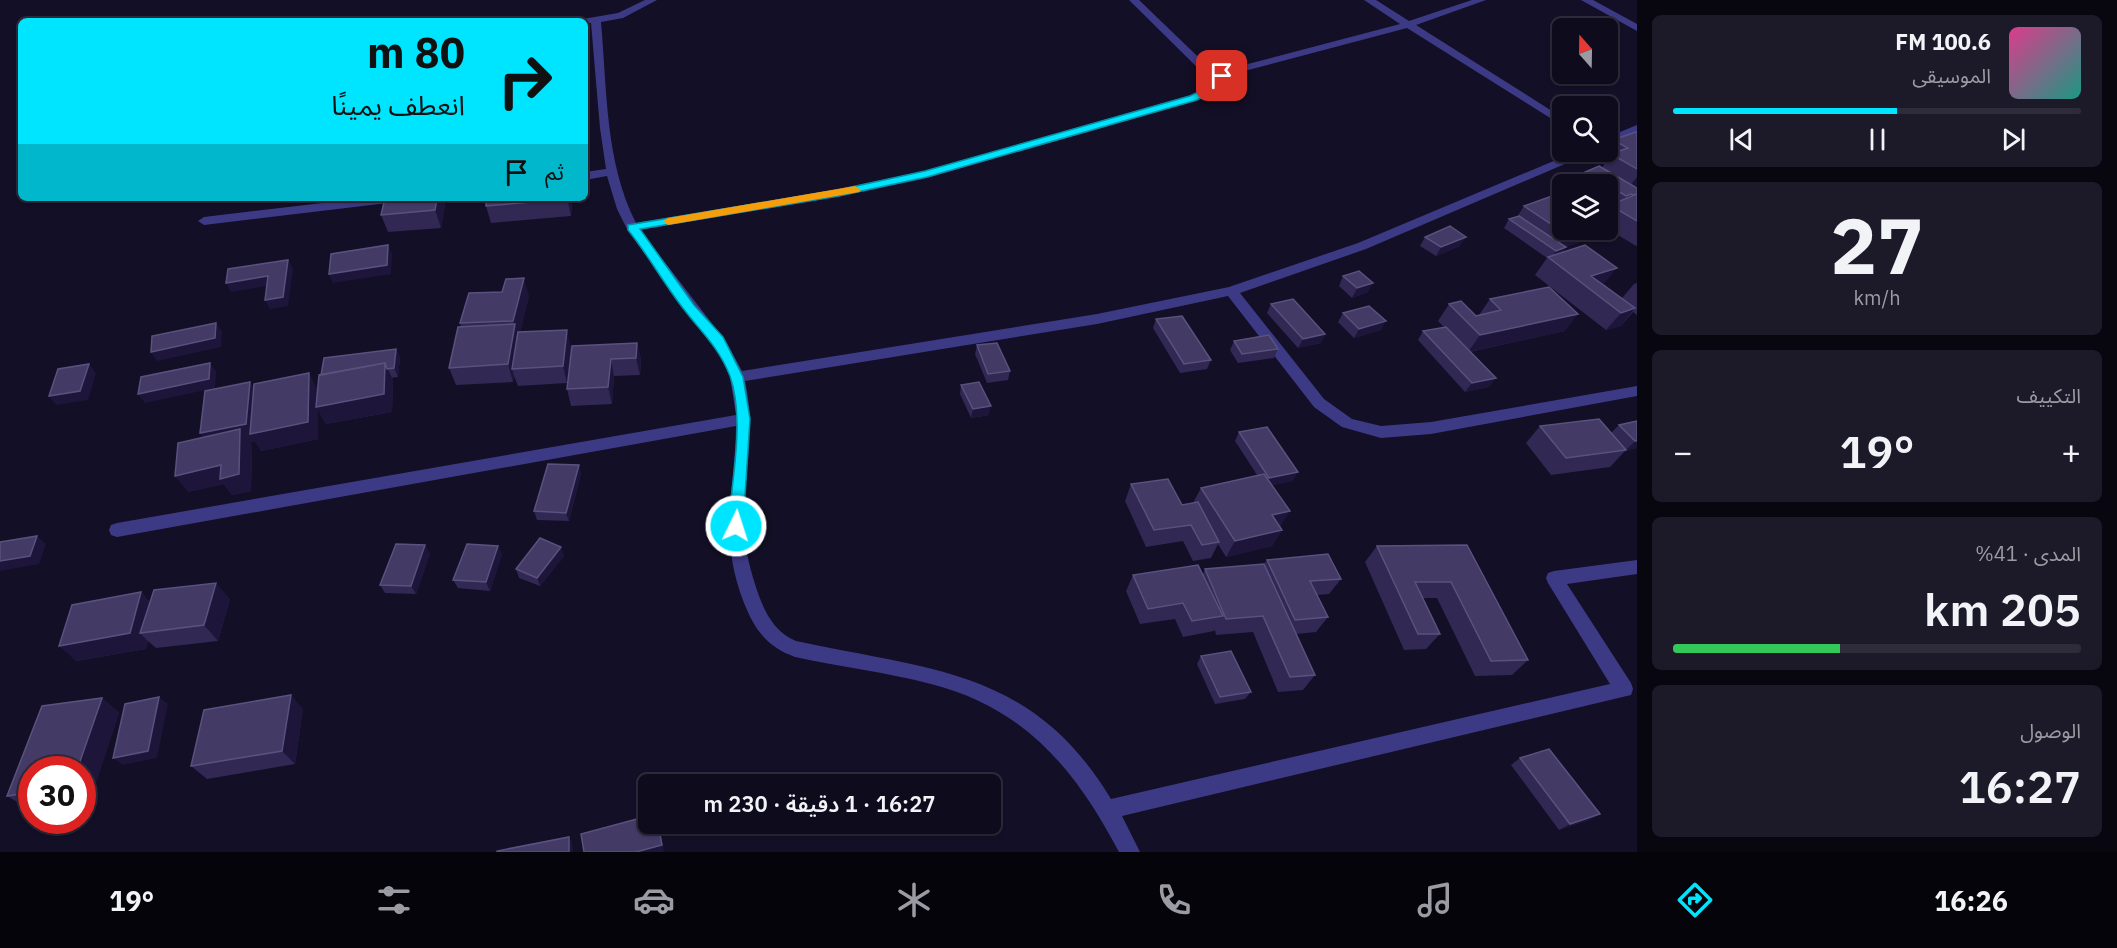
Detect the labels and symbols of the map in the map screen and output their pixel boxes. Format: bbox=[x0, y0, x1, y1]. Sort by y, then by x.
north arrow bbox=[1552, 18, 1618, 84]
pin bbox=[1196, 50, 1247, 101]
position arrow bbox=[704, 494, 768, 558]
speed limit sign: 30 bbox=[18, 756, 96, 834]

